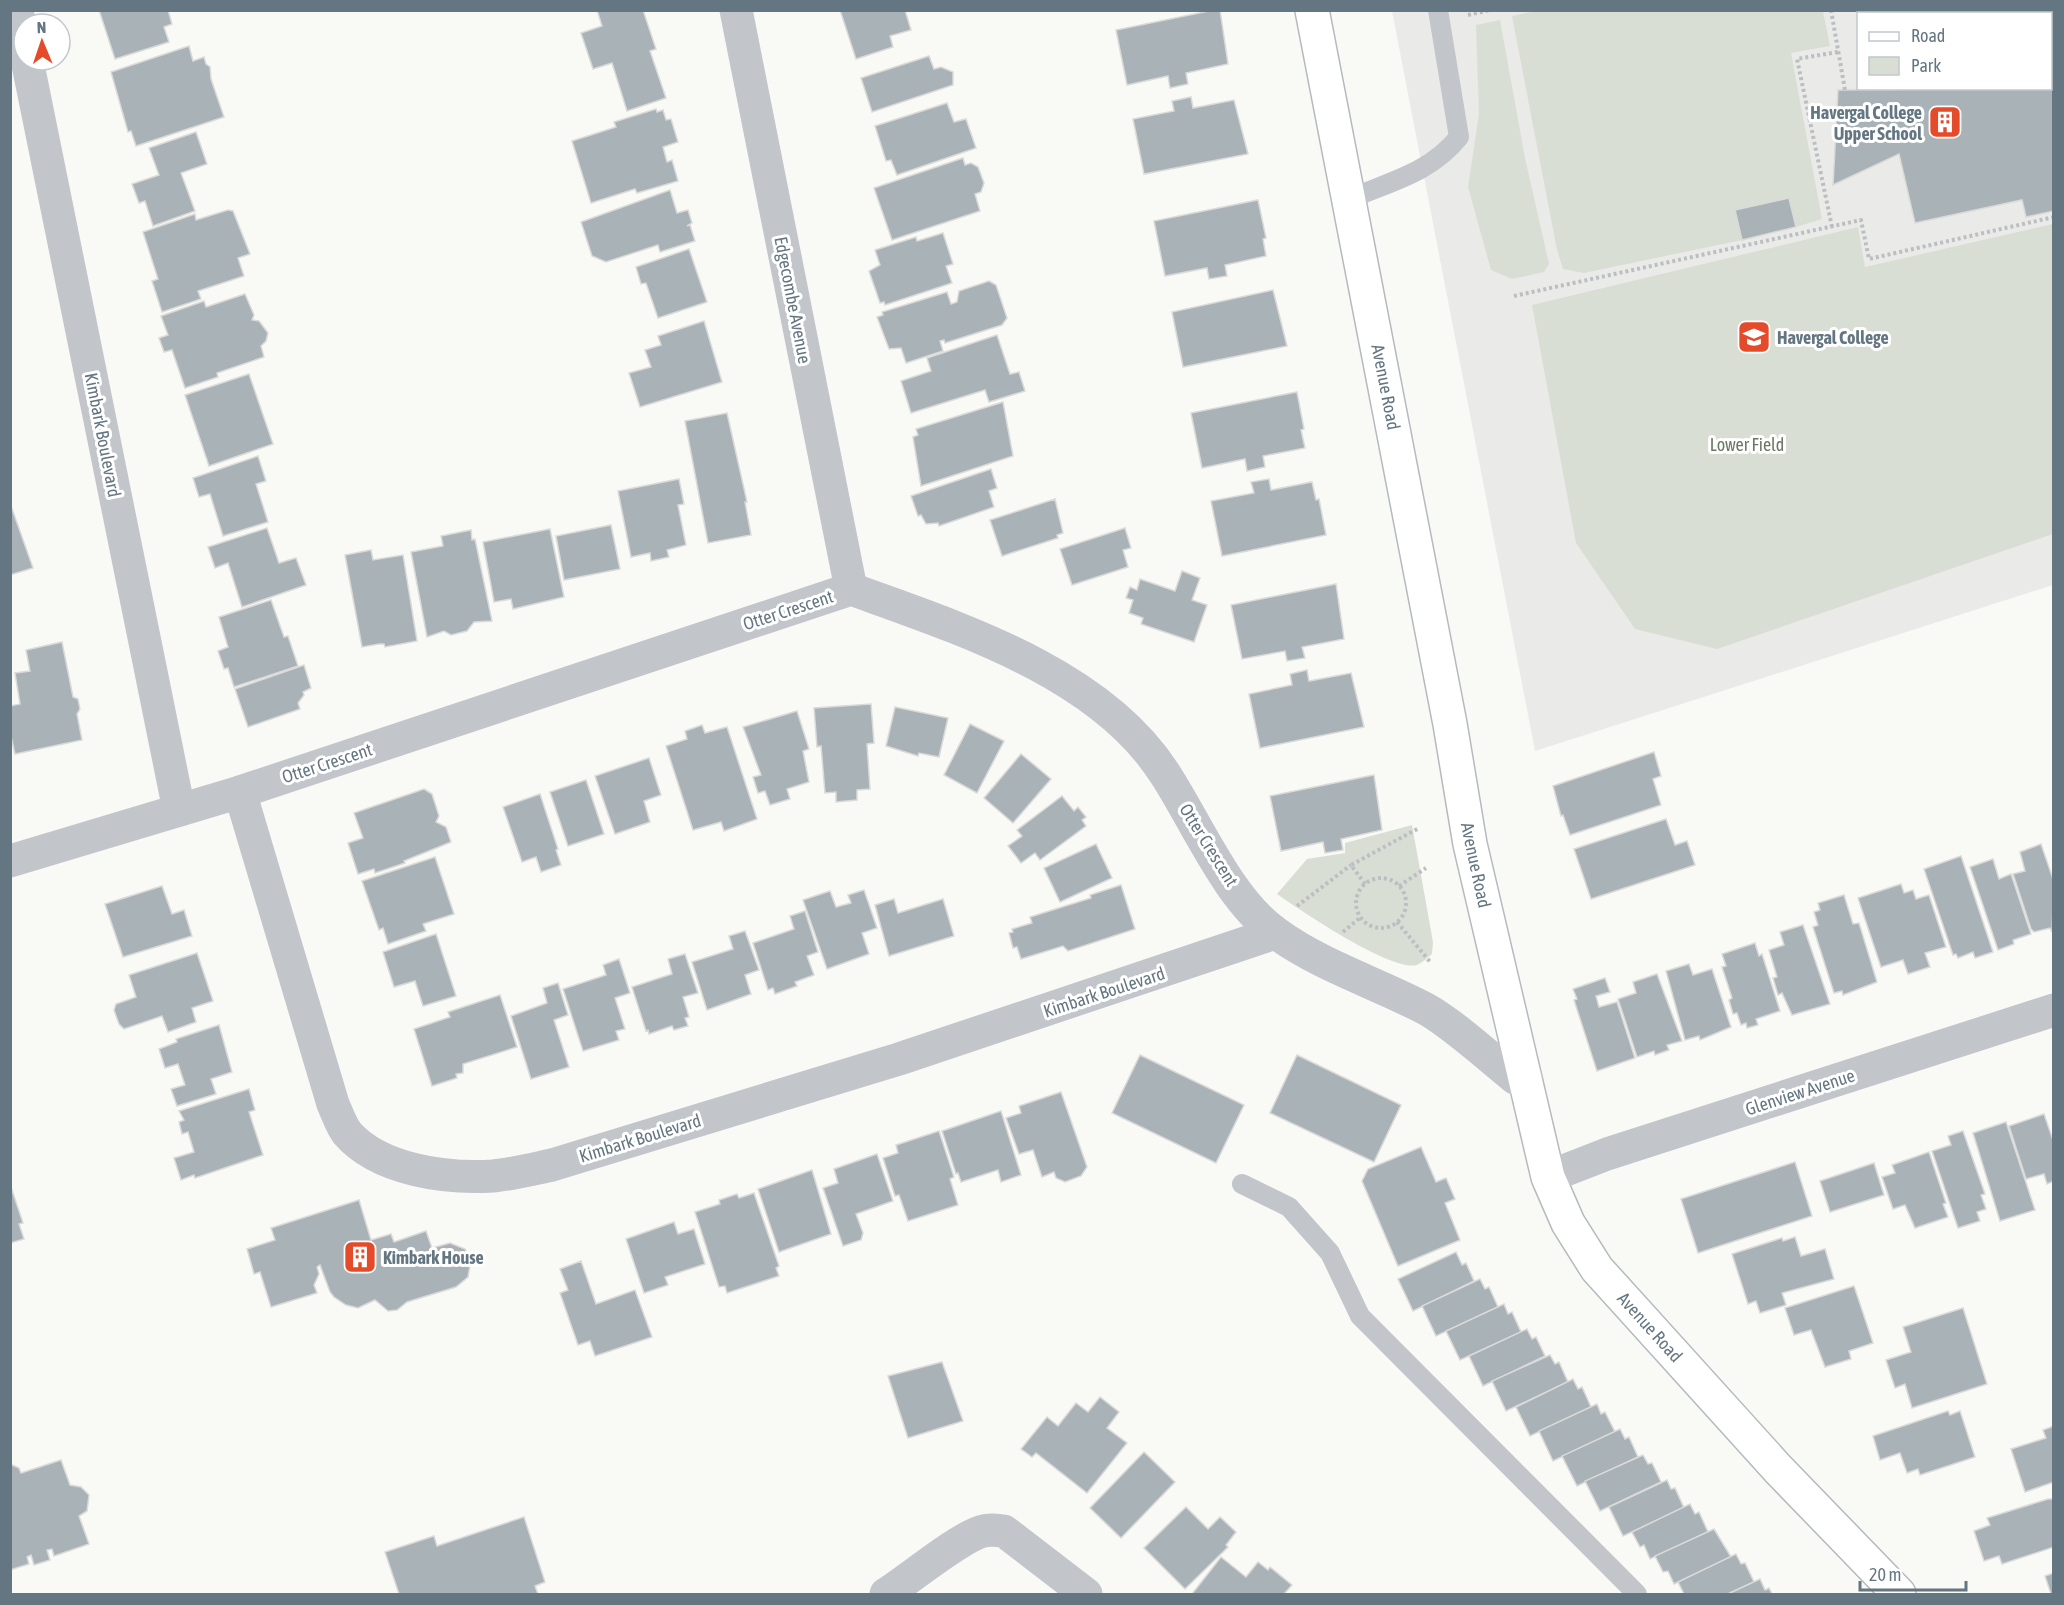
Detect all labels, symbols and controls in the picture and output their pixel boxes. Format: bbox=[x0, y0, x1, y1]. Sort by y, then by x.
north arrow bbox=[12, 12, 72, 72]
legend bbox=[1857, 12, 2052, 90]
text: N bbox=[36, 18, 47, 36]
text: Road bbox=[1911, 25, 1945, 46]
text: Park bbox=[1911, 55, 1941, 76]
place label: Havergal College Upper School bbox=[1810, 102, 1922, 144]
building icon: Havergal College Upper School bbox=[1927, 104, 1963, 140]
street label: Edgecombe Avenue bbox=[770, 235, 816, 365]
school or university icon: Havergal College bbox=[1736, 319, 1772, 355]
place label: Havergal College bbox=[1777, 327, 1889, 348]
street label: Avenue Road bbox=[1367, 342, 1405, 432]
street label: Kimbark Boulevard bbox=[81, 371, 125, 499]
park label: Lower Field bbox=[1710, 434, 1784, 455]
street label: Otter Crescent bbox=[740, 586, 836, 634]
street label: Otter Crescent bbox=[279, 739, 375, 787]
street label: Otter Crescent bbox=[1175, 800, 1243, 890]
street label: Avenue Road bbox=[1457, 820, 1495, 910]
street label: Kimbark Boulevard bbox=[1041, 963, 1167, 1021]
street label: Glenview Avenue bbox=[1743, 1064, 1857, 1120]
street label: Kimbark Boulevard bbox=[577, 1110, 703, 1166]
building icon: Kimbark House bbox=[342, 1239, 378, 1275]
place label: Kimbark House bbox=[383, 1247, 484, 1268]
street label: Avenue Road bbox=[1613, 1288, 1687, 1366]
scale bar bbox=[1860, 1554, 1966, 1592]
text: 20 m bbox=[1869, 1564, 1901, 1585]

